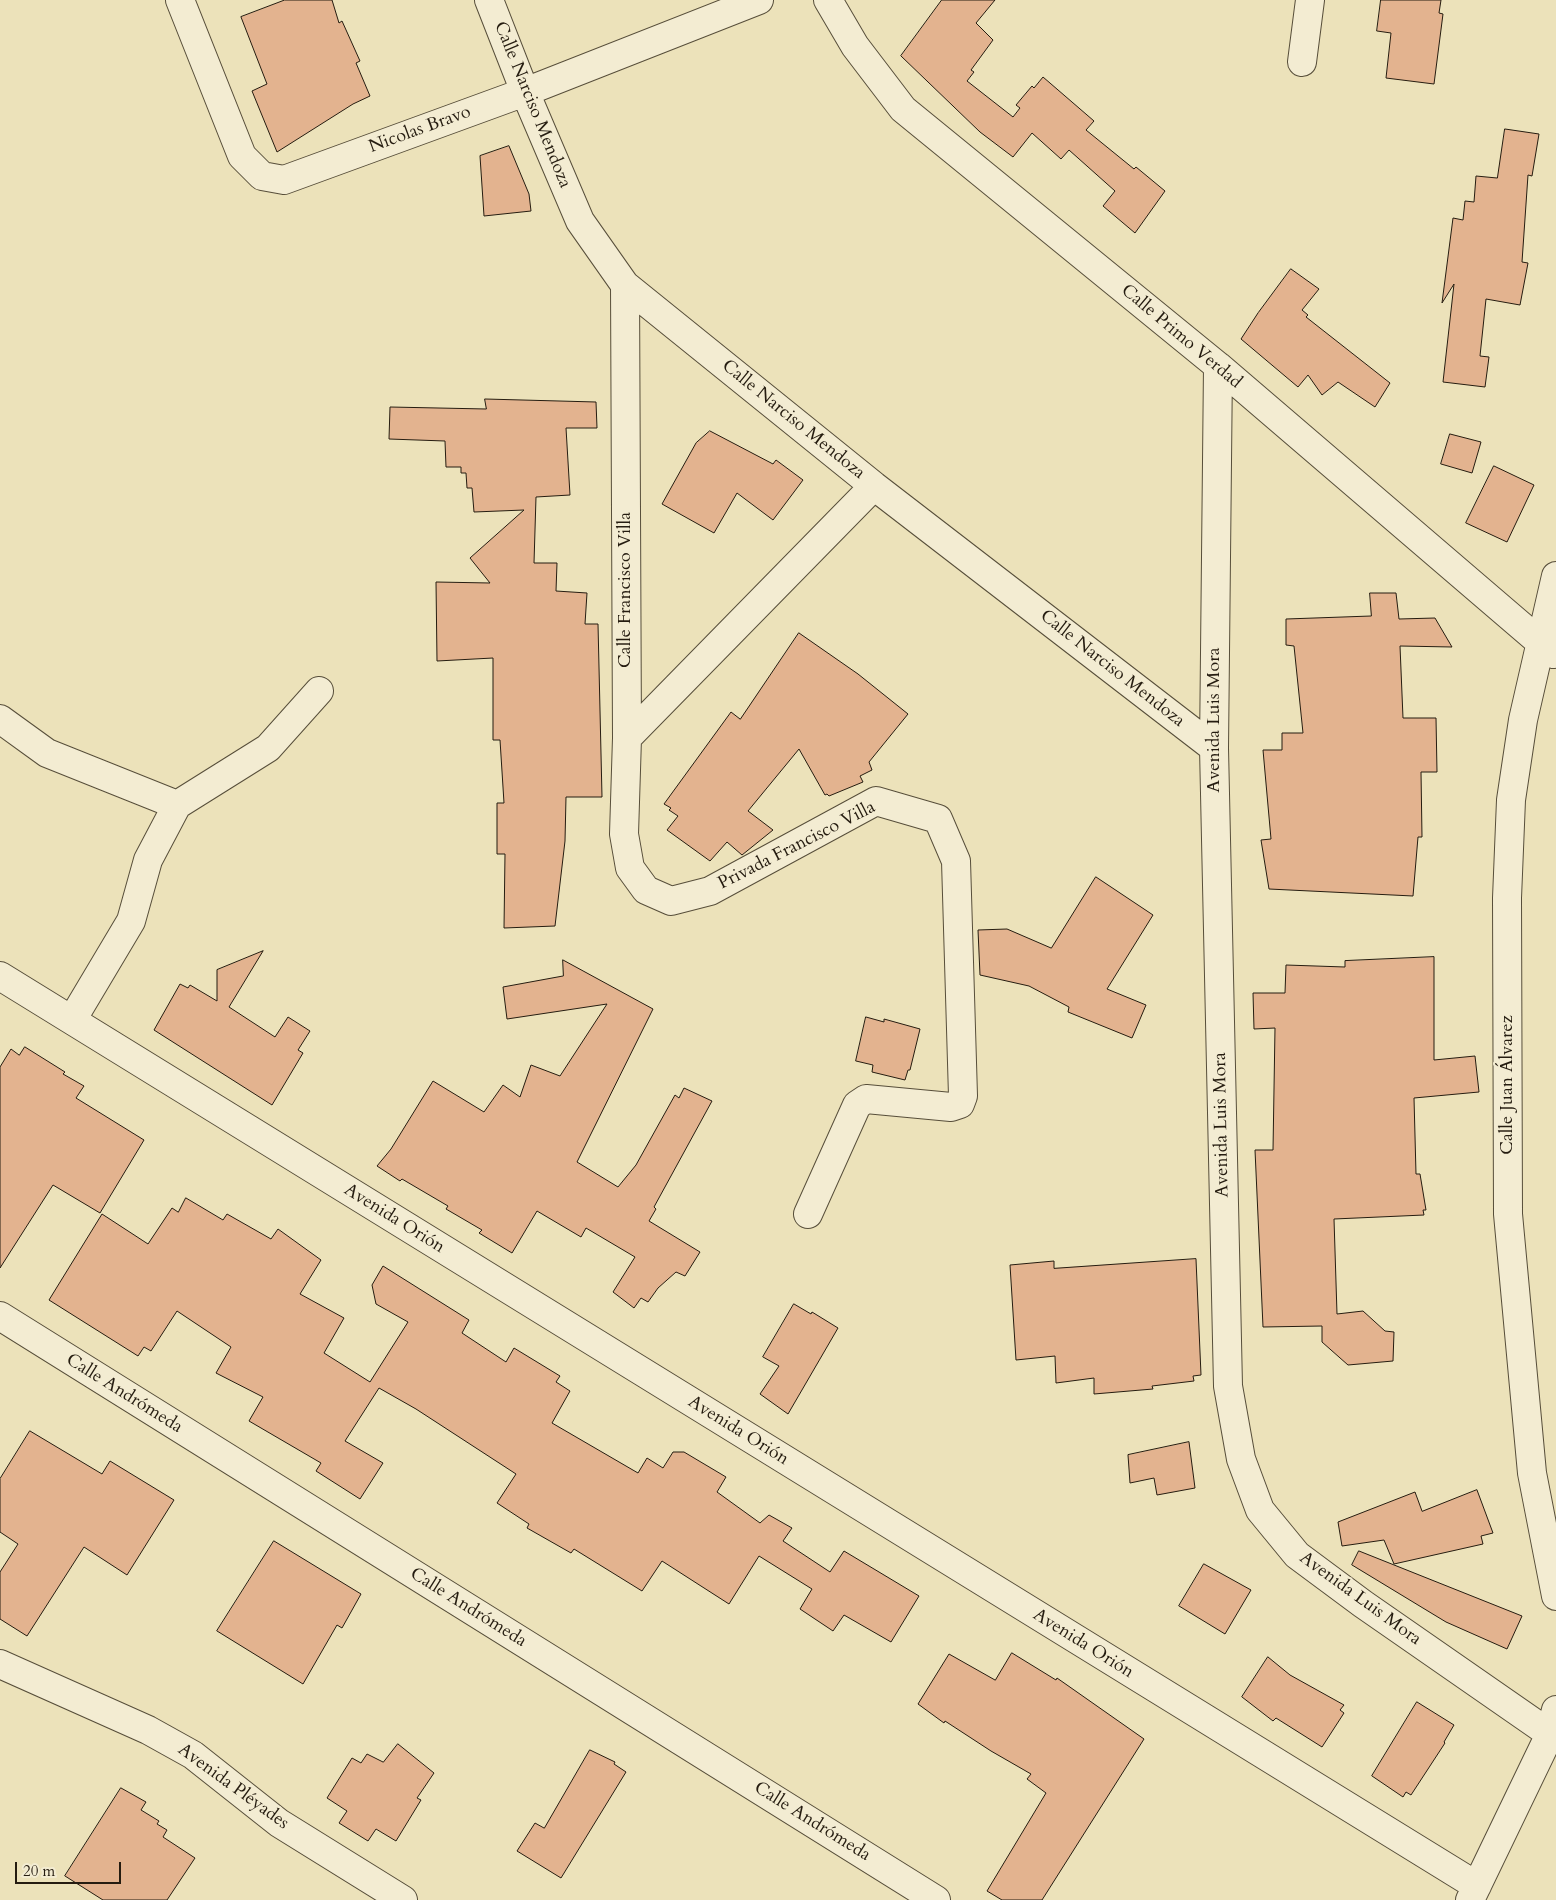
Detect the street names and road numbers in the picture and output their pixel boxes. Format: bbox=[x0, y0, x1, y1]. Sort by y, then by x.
street label: Calle Narciso Mendoza bbox=[489, 19, 575, 191]
street label: Nicolas Bravo bbox=[366, 102, 474, 158]
street label: Calle Primo Verdad bbox=[1116, 280, 1246, 394]
street label: Calle Narciso Mendoza bbox=[717, 356, 869, 484]
street label: Calle Francisco Villa bbox=[615, 512, 637, 668]
street label: Calle Narciso Mendoza bbox=[1035, 606, 1189, 732]
street label: Avenida Luis Mora bbox=[1204, 647, 1226, 793]
street label: Privada Francisco Villa bbox=[715, 797, 879, 895]
street label: Calle Juan Álvarez bbox=[1497, 1015, 1519, 1155]
street label: Avenida Luis Mora bbox=[1210, 1052, 1234, 1198]
street label: Avenida Orión bbox=[340, 1179, 448, 1259]
street label: Calle Andrómeda bbox=[62, 1350, 186, 1438]
street label: Avenida Orión bbox=[684, 1391, 792, 1471]
street label: Avenida Luis Mora bbox=[1295, 1548, 1425, 1650]
street label: Calle Andrómeda bbox=[406, 1564, 530, 1652]
street label: Avenida Orión bbox=[1029, 1604, 1137, 1684]
street label: Avenida Pléyades bbox=[173, 1739, 293, 1835]
street label: Calle Andrómeda bbox=[750, 1778, 874, 1866]

